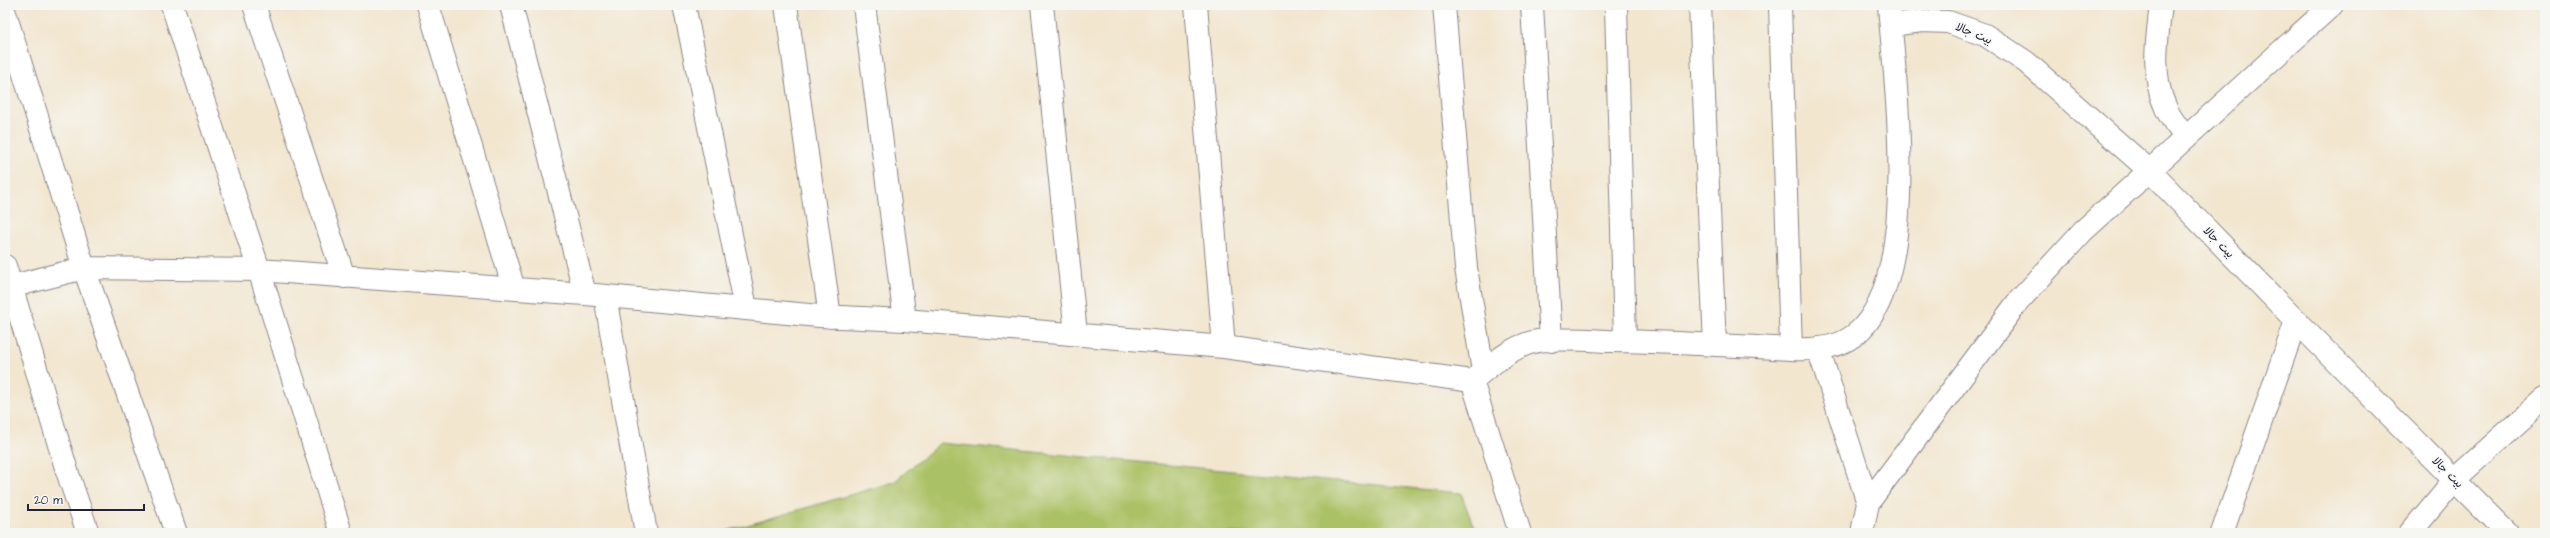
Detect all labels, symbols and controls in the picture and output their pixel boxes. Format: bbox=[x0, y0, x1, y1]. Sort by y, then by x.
street label: بيت جالا bbox=[1953, 19, 1994, 48]
street label: بيت جالا bbox=[2200, 223, 2237, 261]
street label: بيت جالا bbox=[2429, 453, 2467, 491]
scale bar bbox=[28, 486, 144, 512]
text: 20 m bbox=[34, 492, 63, 509]

